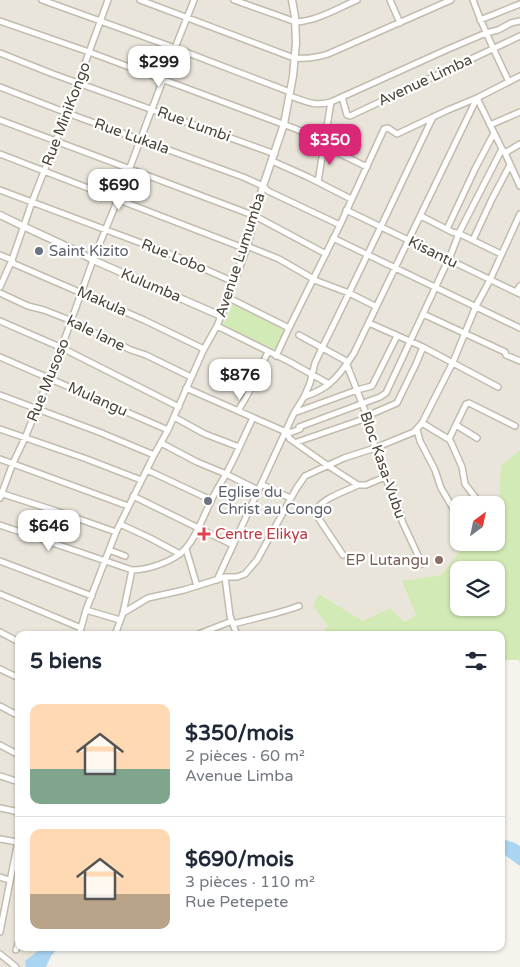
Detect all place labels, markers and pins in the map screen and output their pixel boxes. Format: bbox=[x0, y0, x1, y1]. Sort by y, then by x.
pin: $299 bbox=[129, 46, 189, 88]
pin: $350 bbox=[300, 124, 360, 166]
pin: $690 bbox=[89, 168, 149, 211]
place label: Saint Kizito bbox=[49, 242, 129, 260]
marker: Saint Kizito bbox=[33, 245, 45, 257]
pin: $876 bbox=[210, 358, 270, 401]
place label: Eglise du Christ au Congo bbox=[218, 483, 332, 518]
marker: Eglise du Christ au Congo bbox=[202, 495, 214, 507]
pin: $646 bbox=[19, 510, 79, 552]
place label: Centre Elikya bbox=[215, 525, 308, 543]
marker: Centre Elikya bbox=[197, 527, 211, 541]
place label: EP Lutangu bbox=[346, 551, 429, 569]
marker: EP Lutangu bbox=[433, 554, 445, 566]

